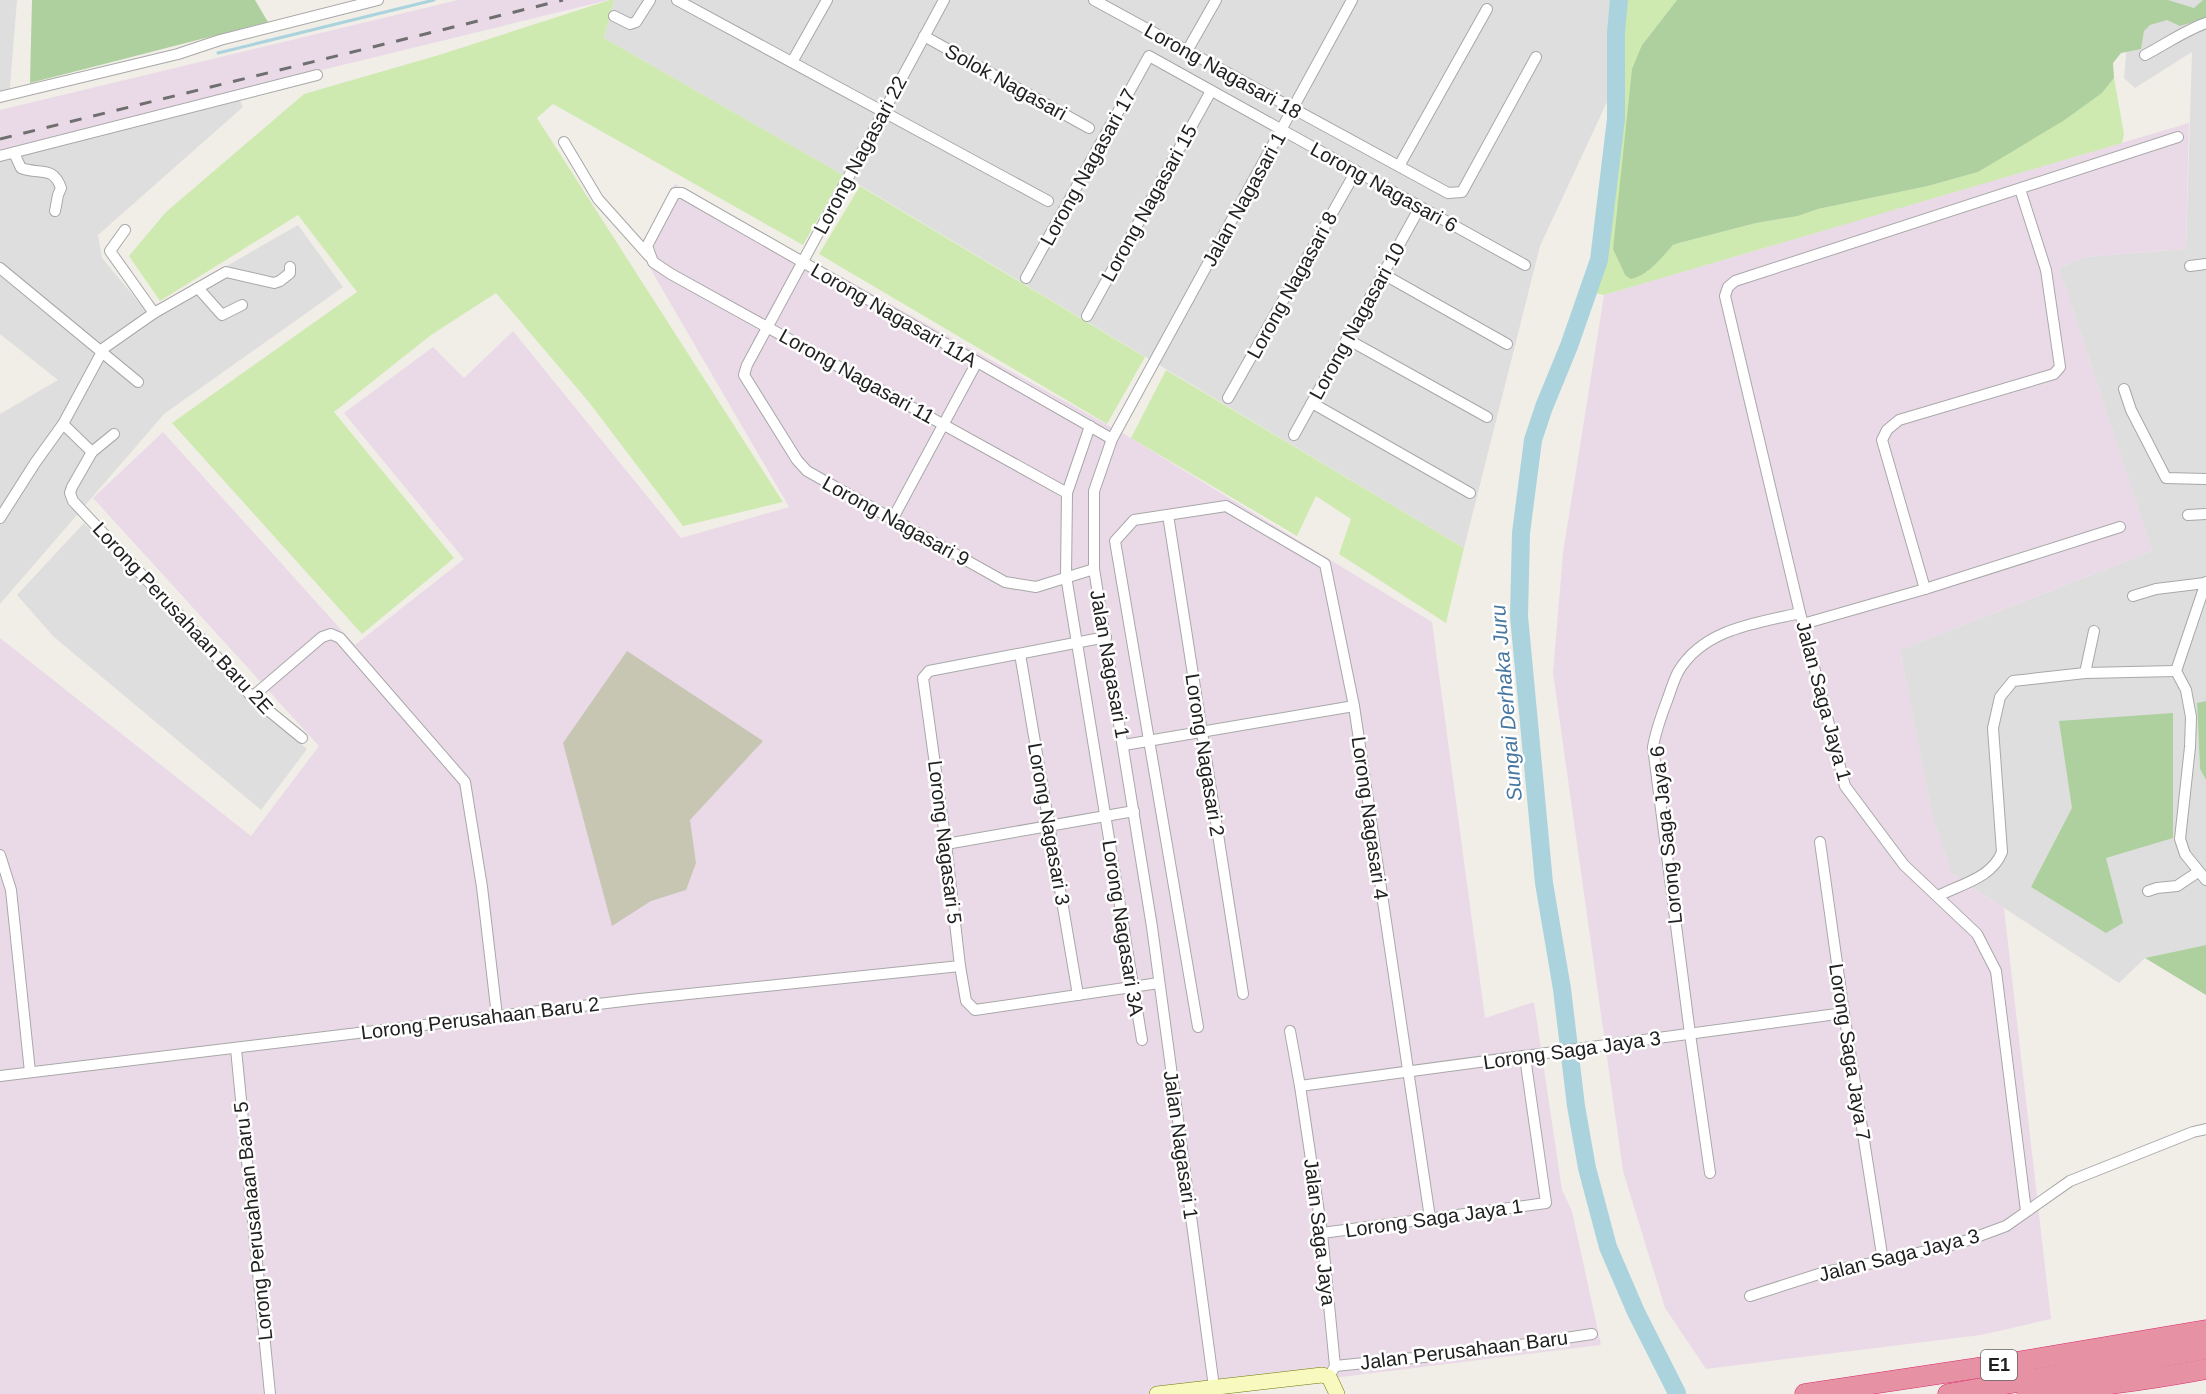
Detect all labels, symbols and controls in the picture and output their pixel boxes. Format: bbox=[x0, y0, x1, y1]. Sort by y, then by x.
street label: Lorong Nagasari 18 bbox=[1141, 19, 1305, 123]
street label: Solok Nagasari bbox=[941, 40, 1071, 124]
street label: Lorong Nagasari 22 bbox=[809, 72, 911, 238]
street label: Lorong Nagasari 17 bbox=[1036, 85, 1140, 249]
street label: Lorong Nagasari 15 bbox=[1097, 121, 1201, 285]
street label: Jalan Nagasari 1 bbox=[1198, 128, 1290, 270]
street label: Lorong Nagasari 6 bbox=[1307, 137, 1461, 237]
street label: Lorong Nagasari 8 bbox=[1242, 208, 1342, 362]
street label: Lorong Nagasari 10 bbox=[1305, 239, 1409, 403]
street label: Lorong Nagasari 11A bbox=[807, 259, 981, 372]
street label: Lorong Nagasari 11 bbox=[775, 324, 939, 428]
street label: Lorong Nagasari 9 bbox=[819, 471, 973, 571]
street label: Lorong Perusahaan Baru 2E bbox=[89, 518, 277, 718]
street label: Jalan Nagasari 1 bbox=[1086, 588, 1134, 740]
water label: Sungai Derhaka Juru bbox=[1486, 603, 1526, 802]
street label: Jalan Saga Jaya 1 bbox=[1792, 619, 1856, 783]
street label: Lorong Nagasari 2 bbox=[1181, 672, 1229, 838]
street label: Lorong Nagasari 4 bbox=[1348, 735, 1392, 901]
street label: Lorong Nagasari 3 bbox=[1024, 741, 1074, 907]
street label: Lorong Saga Jaya 6 bbox=[1646, 745, 1686, 925]
street label: Lorong Nagasari 5 bbox=[924, 759, 966, 925]
street label: Lorong Nagasari 3A bbox=[1098, 838, 1148, 1018]
street label: Lorong Saga Jaya 7 bbox=[1825, 962, 1875, 1142]
street label: Lorong Perusahaan Baru 2 bbox=[359, 992, 601, 1044]
street label: Lorong Saga Jaya 3 bbox=[1482, 1027, 1662, 1073]
street label: Jalan Nagasari 1 bbox=[1160, 1069, 1202, 1221]
street label: Lorong Perusahaan Baru 5 bbox=[230, 1100, 276, 1342]
street label: Jalan Saga Jaya bbox=[1300, 1157, 1340, 1308]
street label: Lorong Saga Jaya 1 bbox=[1344, 1195, 1524, 1241]
street label: Jalan Saga Jaya 3 bbox=[1817, 1224, 1981, 1286]
street label: Jalan Perusahaan Baru bbox=[1359, 1326, 1569, 1374]
road number: E1 bbox=[1981, 1350, 2017, 1380]

